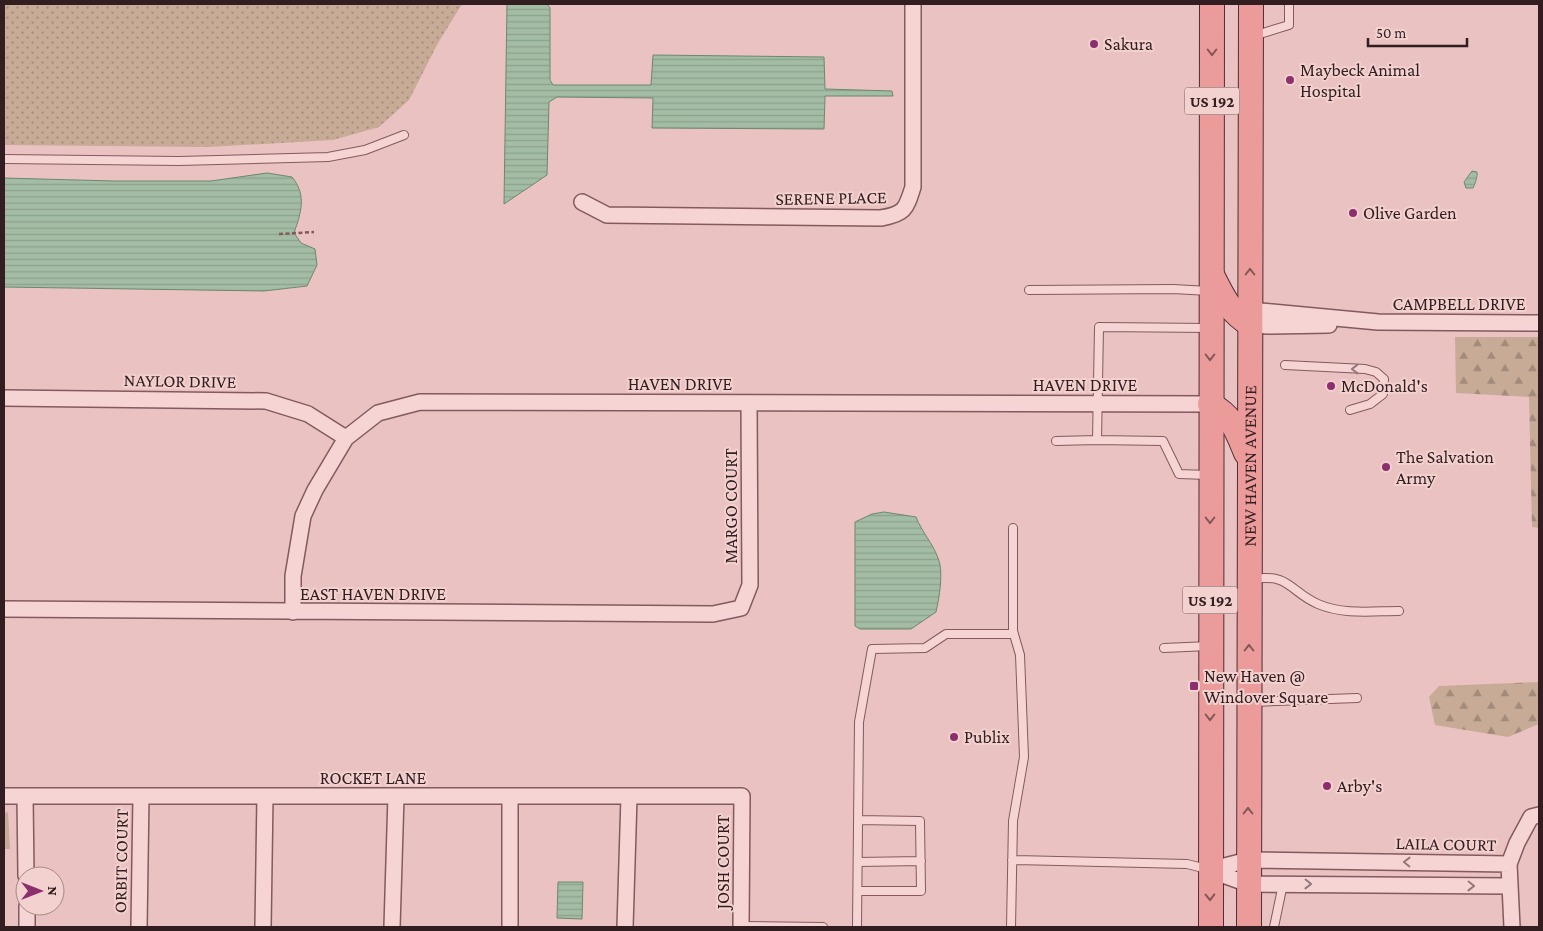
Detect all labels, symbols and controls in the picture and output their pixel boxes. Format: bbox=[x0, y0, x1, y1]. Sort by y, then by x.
scale bar bbox=[1368, 15, 1467, 47]
text: 50 m bbox=[1376, 25, 1406, 41]
place label: Sakura bbox=[1104, 34, 1153, 54]
marker: Sakura bbox=[1088, 38, 1100, 50]
one-way arrow bbox=[1207, 49, 1217, 57]
place label: Maybeck Animal Hospital bbox=[1300, 60, 1420, 101]
marker: Maybeck Animal Hospital bbox=[1284, 74, 1296, 86]
road number: US 192 bbox=[1184, 88, 1240, 114]
street label: SERENE PLACE bbox=[775, 187, 887, 209]
place label: Olive Garden bbox=[1363, 203, 1457, 223]
marker: Olive Garden bbox=[1347, 207, 1359, 219]
one-way arrow bbox=[1245, 268, 1255, 276]
street label: CAMPBELL DRIVE bbox=[1392, 294, 1526, 314]
one-way arrow bbox=[1205, 354, 1215, 362]
one-way arrow bbox=[1351, 364, 1358, 374]
street label: NAYLOR DRIVE bbox=[124, 370, 237, 392]
street label: HAVEN DRIVE bbox=[628, 374, 732, 394]
street label: HAVEN DRIVE bbox=[1033, 375, 1137, 395]
place label: McDonald's bbox=[1341, 376, 1428, 396]
marker: McDonald's bbox=[1325, 380, 1337, 392]
street label: NEW HAVEN AVENUE bbox=[1240, 385, 1260, 547]
place label: The Salvation Army bbox=[1396, 447, 1494, 488]
street label: MARGO COURT bbox=[721, 448, 741, 564]
marker: The Salvation Army bbox=[1380, 461, 1392, 473]
one-way arrow bbox=[1205, 516, 1215, 524]
street label: EAST HAVEN DRIVE bbox=[300, 584, 446, 604]
road number: US 192 bbox=[1182, 586, 1238, 614]
one-way arrow bbox=[1244, 644, 1254, 652]
place label: New Haven @ Windover Square bbox=[1204, 666, 1328, 707]
marker: New Haven @ Windover Square bbox=[1188, 680, 1200, 692]
one-way arrow bbox=[1205, 714, 1215, 722]
place label: Publix bbox=[964, 727, 1010, 747]
marker: Publix bbox=[948, 731, 960, 743]
street label: ROCKET LANE bbox=[320, 768, 427, 788]
place label: Arby's bbox=[1337, 776, 1382, 796]
marker: Arby's bbox=[1321, 780, 1333, 792]
one-way arrow bbox=[1243, 807, 1253, 814]
street label: ORBIT COURT bbox=[110, 809, 132, 913]
street label: JOSH COURT bbox=[713, 814, 733, 911]
street label: LAILA COURT bbox=[1395, 833, 1497, 855]
one-way arrow bbox=[1403, 857, 1411, 867]
north arrow bbox=[15, 866, 65, 916]
one-way arrow bbox=[1304, 879, 1312, 889]
one-way arrow bbox=[1467, 881, 1475, 891]
text: N bbox=[45, 886, 61, 896]
one-way arrow bbox=[1205, 894, 1215, 902]

